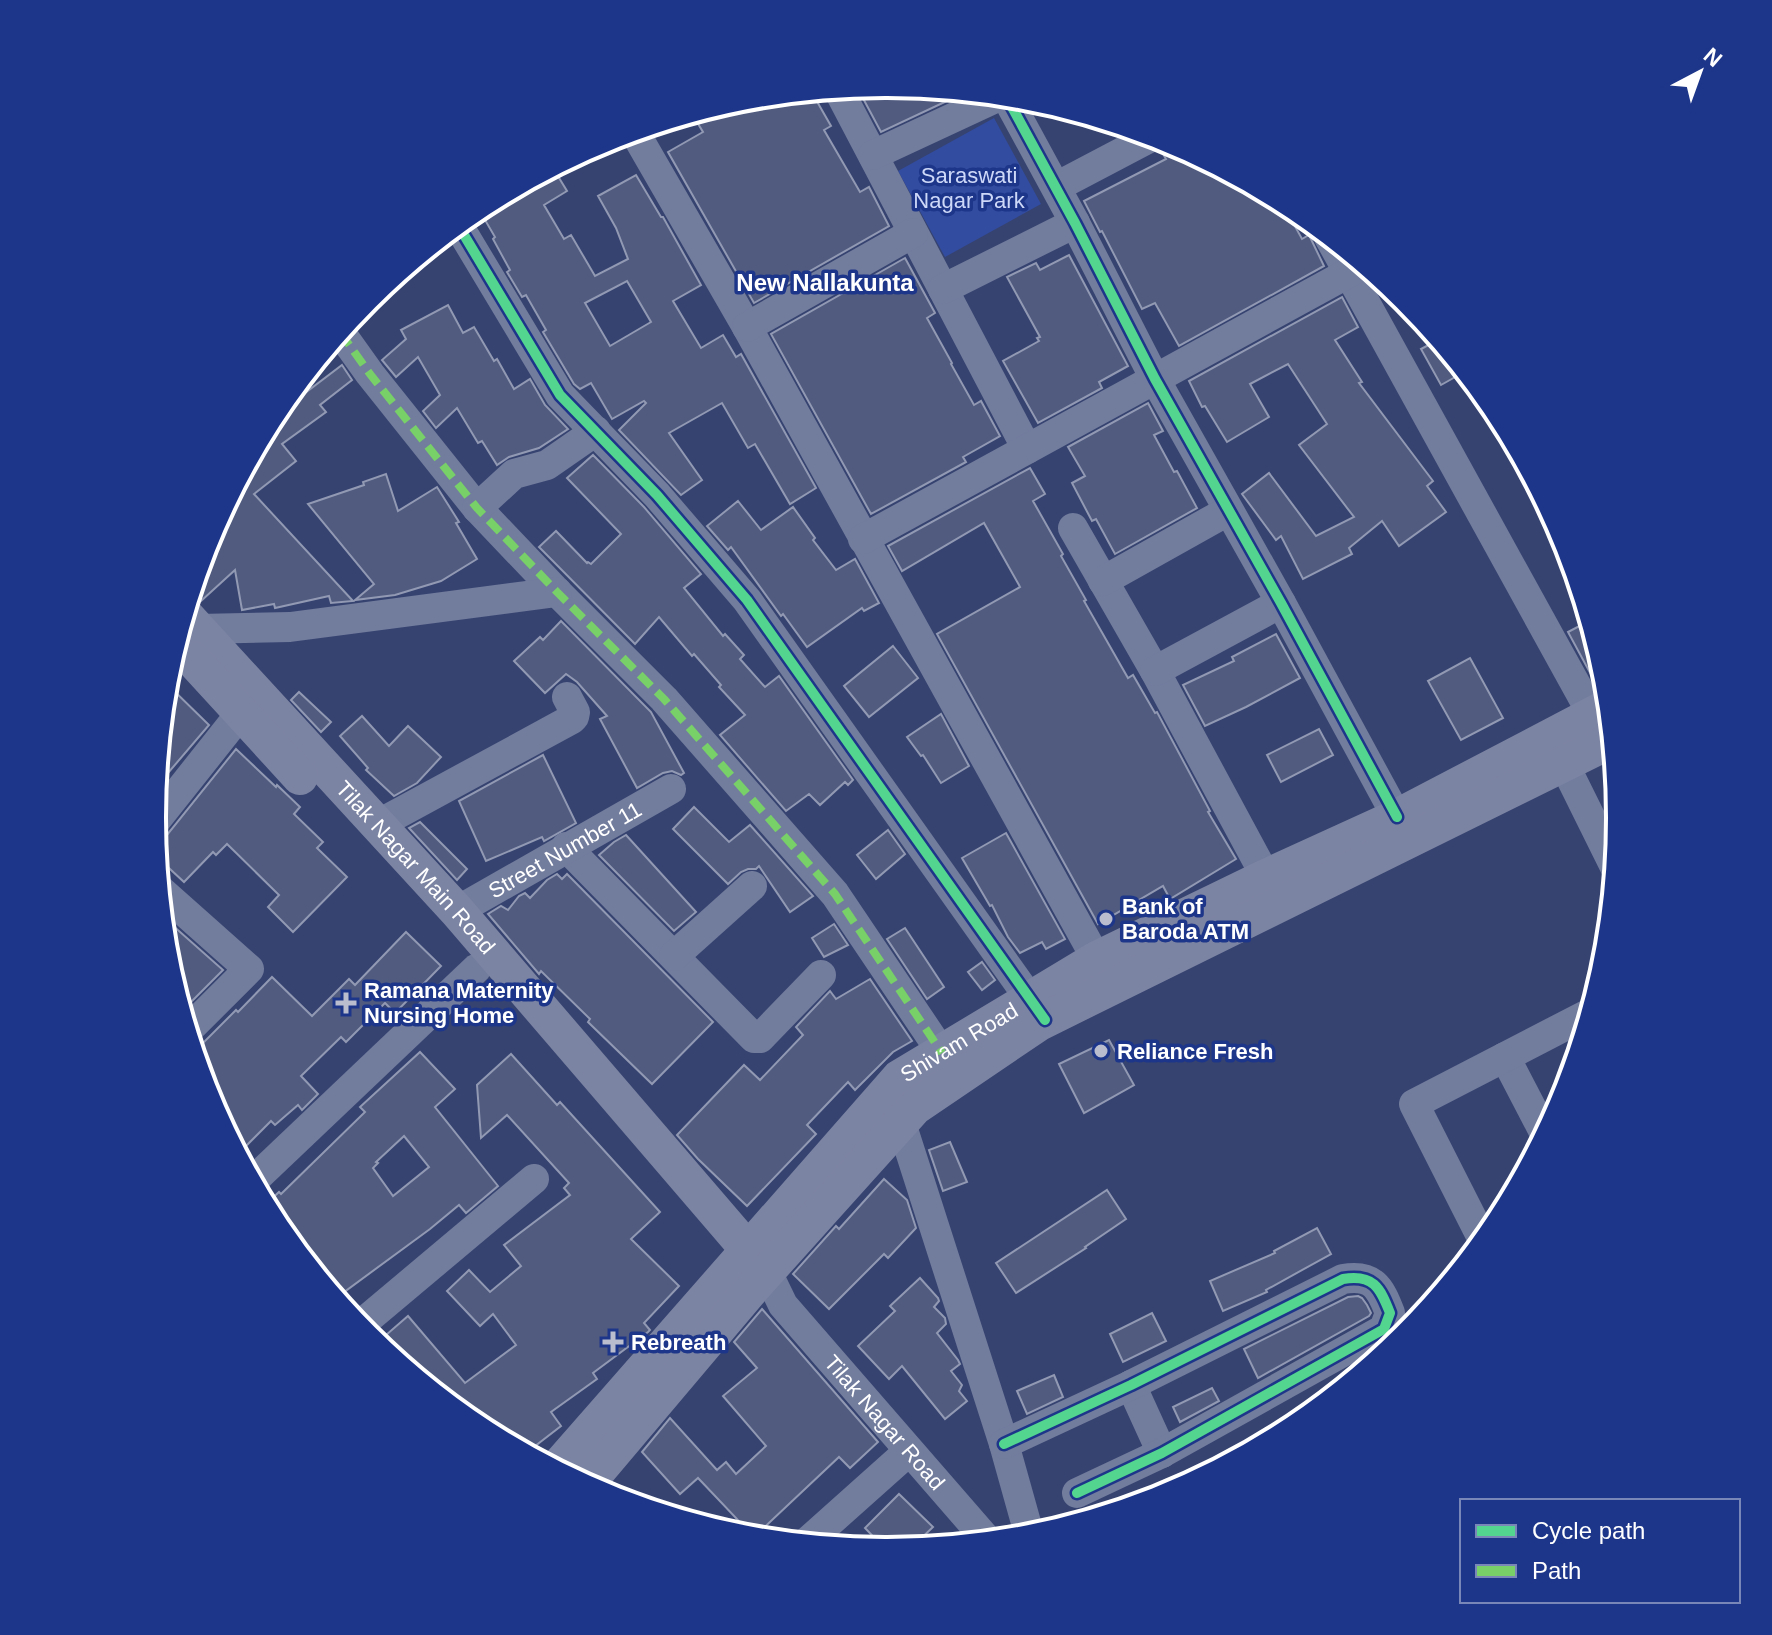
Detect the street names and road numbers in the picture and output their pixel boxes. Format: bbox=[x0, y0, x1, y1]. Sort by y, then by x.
street label: Tilak Nagar Main Road bbox=[331, 776, 500, 959]
street label: Street Number 11 bbox=[484, 796, 646, 903]
street label: Shivam Road bbox=[896, 997, 1022, 1087]
street label: Tilak Nagar Road bbox=[820, 1350, 950, 1495]

